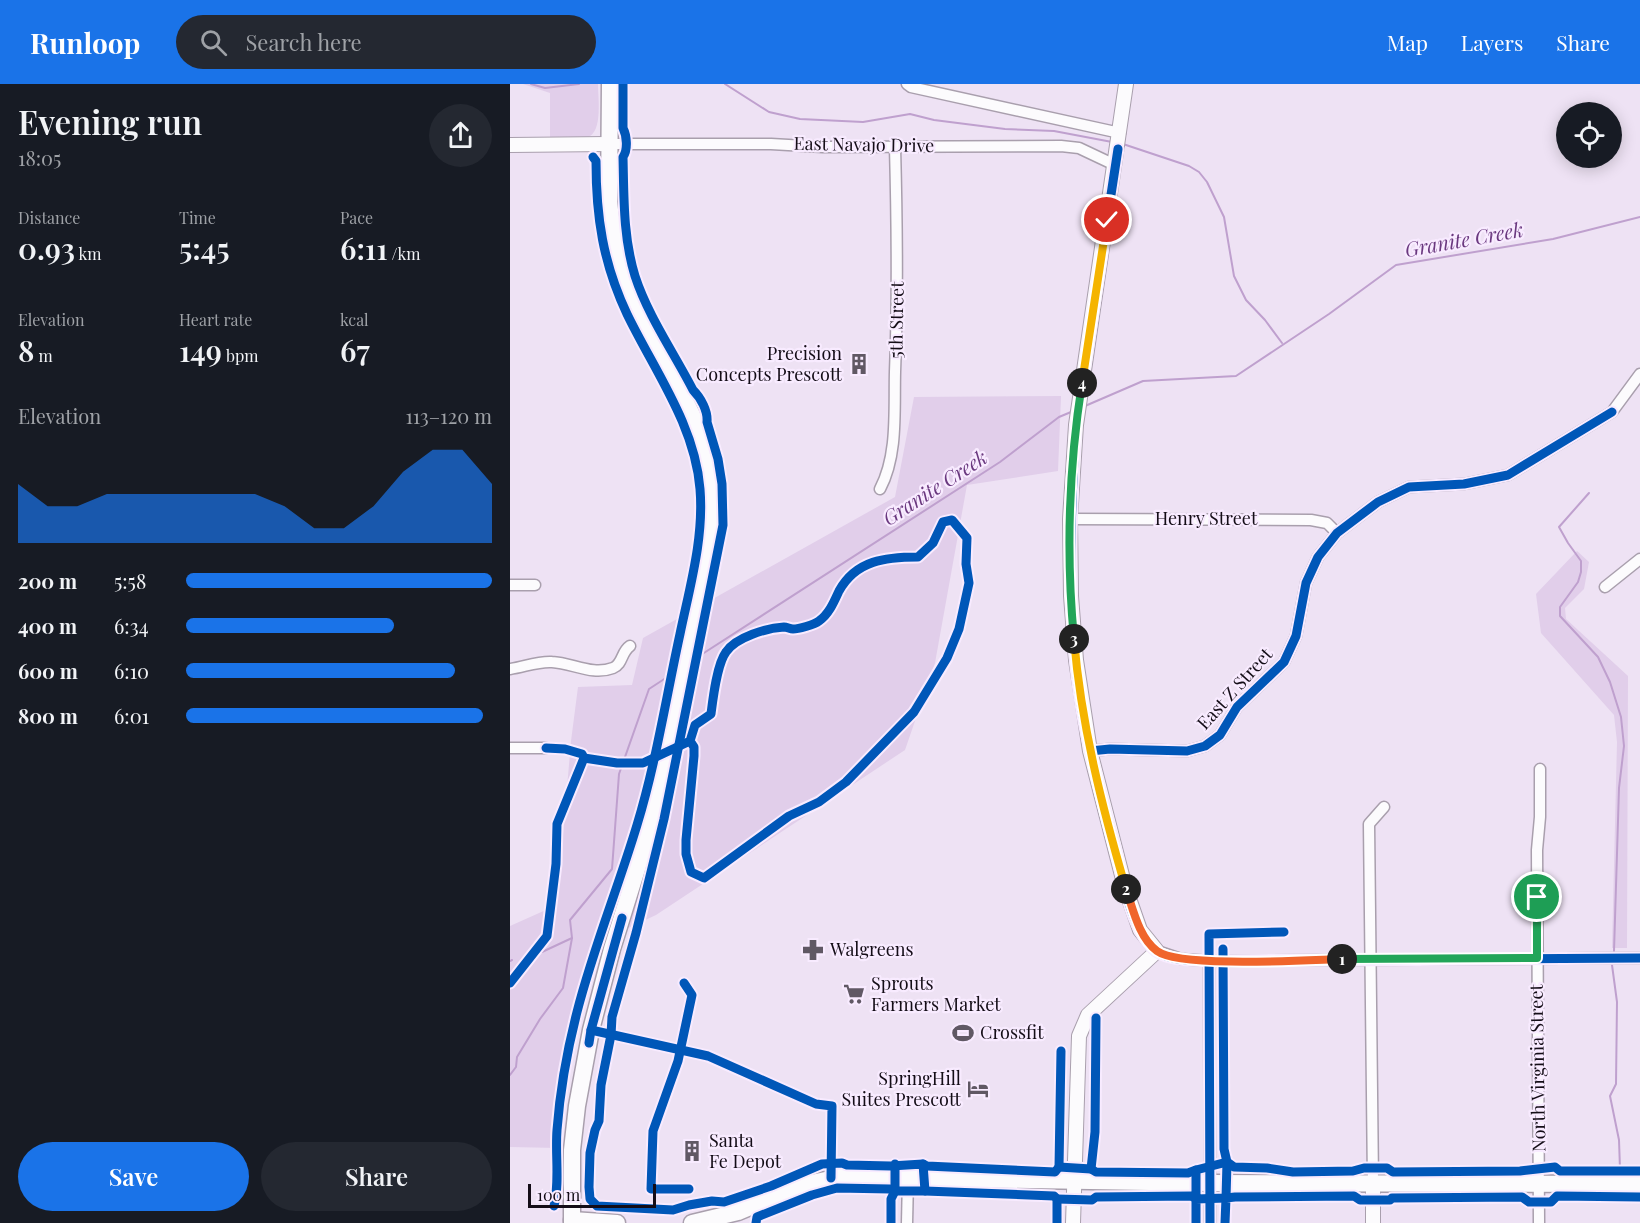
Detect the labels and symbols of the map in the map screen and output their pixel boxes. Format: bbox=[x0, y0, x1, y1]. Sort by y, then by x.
street label: East Navajo Drive bbox=[794, 131, 935, 157]
pin bbox=[1081, 194, 1132, 245]
water label: Granite Creek bbox=[1402, 215, 1525, 262]
street label: 5th Street bbox=[883, 281, 909, 359]
place label: Precision Concepts Prescott bbox=[696, 341, 843, 386]
building icon: Precision Concepts Prescott bbox=[847, 352, 871, 376]
pin: 4 bbox=[1067, 368, 1097, 398]
water label: Granite Creek bbox=[877, 443, 992, 531]
street label: Henry Street bbox=[1155, 506, 1258, 530]
pin: 3 bbox=[1059, 624, 1089, 654]
street label: East Z Street bbox=[1191, 642, 1278, 734]
pin bbox=[1511, 871, 1562, 922]
pin: 2 bbox=[1111, 874, 1141, 904]
place label: Walgreens bbox=[829, 937, 914, 961]
pharmacy icon: Walgreens bbox=[801, 938, 825, 962]
pin: 1 bbox=[1327, 944, 1357, 974]
place label: Sprouts Farmers Market bbox=[871, 971, 1001, 1016]
supermarket icon: Sprouts Farmers Market bbox=[842, 982, 866, 1006]
street label: North Virginia Street bbox=[1524, 983, 1550, 1152]
place label: Crossfit bbox=[980, 1020, 1044, 1044]
sports icon: Crossfit bbox=[951, 1021, 975, 1045]
place label: SpringHill Suites Prescott bbox=[842, 1066, 962, 1111]
hotel icon: SpringHill Suites Prescott bbox=[966, 1077, 990, 1101]
place label: Santa Fe Depot bbox=[709, 1128, 782, 1173]
building icon: Santa Fe Depot bbox=[680, 1139, 704, 1163]
scale bar bbox=[528, 1181, 656, 1208]

